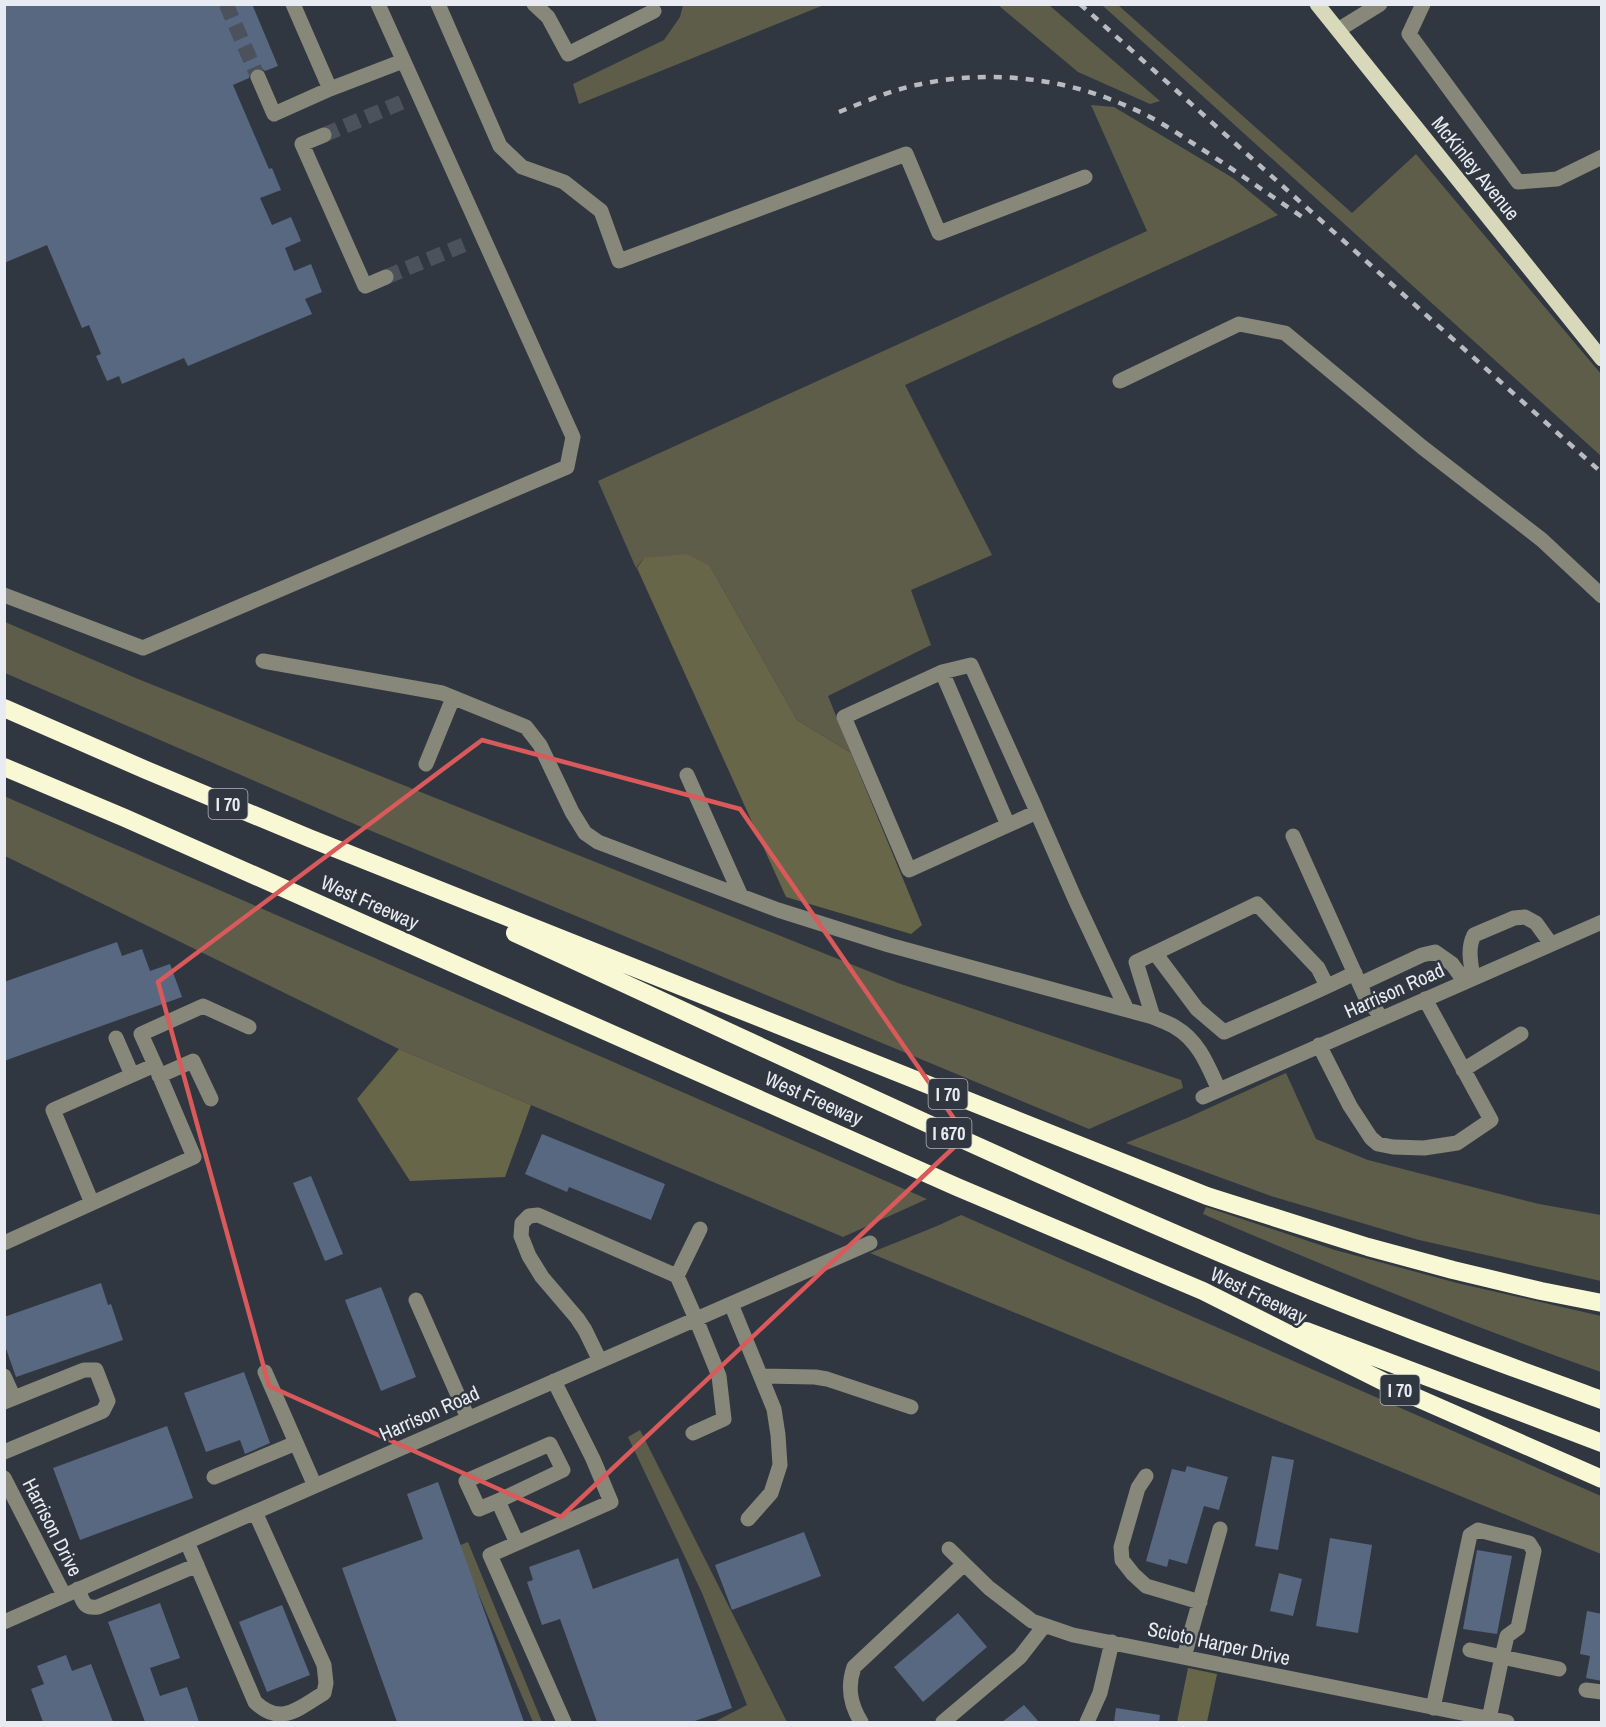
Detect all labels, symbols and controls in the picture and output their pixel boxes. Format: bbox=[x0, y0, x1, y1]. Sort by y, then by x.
street label: McKinley Avenue bbox=[1426, 110, 1526, 226]
road number: I 70 bbox=[208, 789, 248, 819]
street label: West Freeway bbox=[317, 868, 424, 936]
street label: Harrison Road bbox=[1340, 956, 1448, 1024]
street label: West Freeway bbox=[761, 1064, 868, 1132]
road number: I 70 bbox=[928, 1079, 968, 1109]
road number: I 670 bbox=[926, 1118, 972, 1148]
street label: West Freeway bbox=[1206, 1260, 1313, 1330]
road number: I 70 bbox=[1380, 1375, 1420, 1405]
street label: Harrison Road bbox=[375, 1379, 483, 1447]
street label: Harrison Drive bbox=[17, 1473, 89, 1581]
street label: Scioto Harper Drive bbox=[1145, 1615, 1293, 1671]

